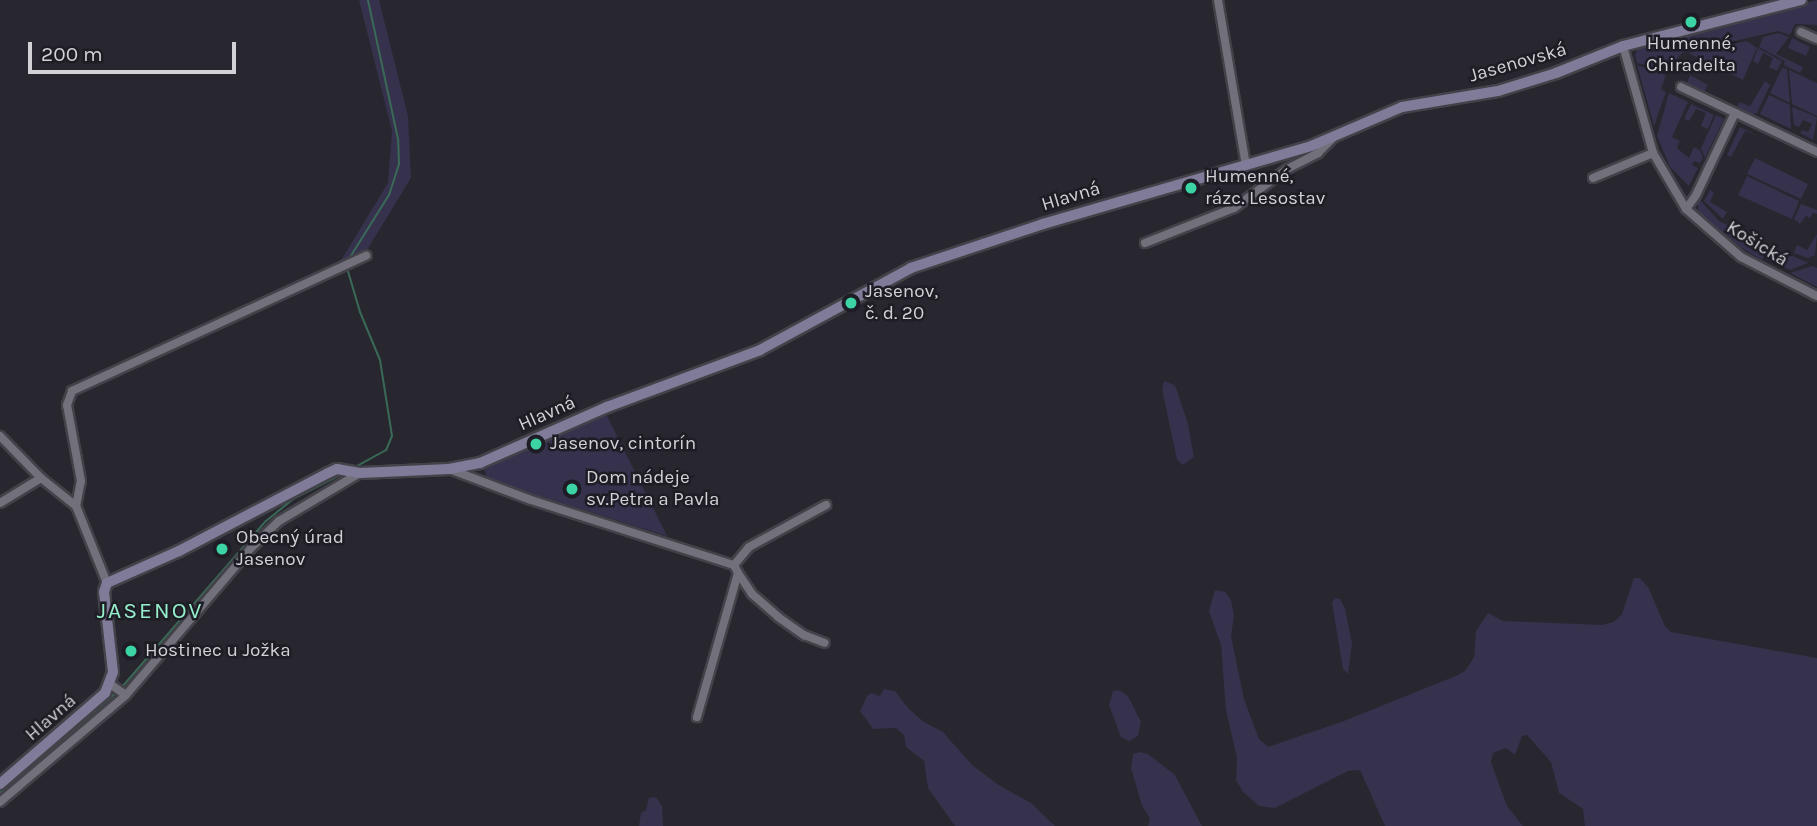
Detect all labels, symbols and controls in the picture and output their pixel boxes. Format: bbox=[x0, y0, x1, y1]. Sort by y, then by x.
marker: Humenné, Chiradelta bbox=[1683, 14, 1699, 30]
scale bar bbox=[32, 28, 240, 72]
place label: Humenné, Chiradelta bbox=[1646, 33, 1736, 77]
street label: Jasenovská bbox=[1467, 38, 1569, 88]
text: 200 m bbox=[41, 42, 103, 66]
place label: Humenné, rázc. Lesostav bbox=[1205, 166, 1325, 210]
street label: Hlavná bbox=[1039, 177, 1103, 217]
marker: Humenné, rázc. Lesostav bbox=[1183, 180, 1199, 196]
street label: Košická bbox=[1722, 216, 1792, 272]
place label: Jasenov, č. d. 20 bbox=[865, 281, 938, 325]
marker: Jasenov, č. d. 20 bbox=[843, 295, 859, 311]
street label: Hlavná bbox=[515, 391, 579, 437]
place label: Jasenov, cintorín bbox=[550, 433, 696, 455]
marker: Jasenov, cintorín bbox=[528, 436, 544, 452]
place label: Dom nádeje sv.Petra a Pavla bbox=[586, 467, 719, 511]
marker: Dom nádeje sv.Petra a Pavla bbox=[564, 481, 580, 497]
place label: Obecný úrad Jasenov bbox=[236, 527, 344, 571]
marker: Obecný úrad Jasenov bbox=[214, 541, 230, 557]
district label: JASENOV bbox=[98, 597, 202, 625]
place label: Hostinec u Jožka bbox=[145, 640, 291, 662]
marker: Hostinec u Jožka bbox=[123, 643, 139, 659]
street label: Hlavná bbox=[21, 690, 81, 746]

